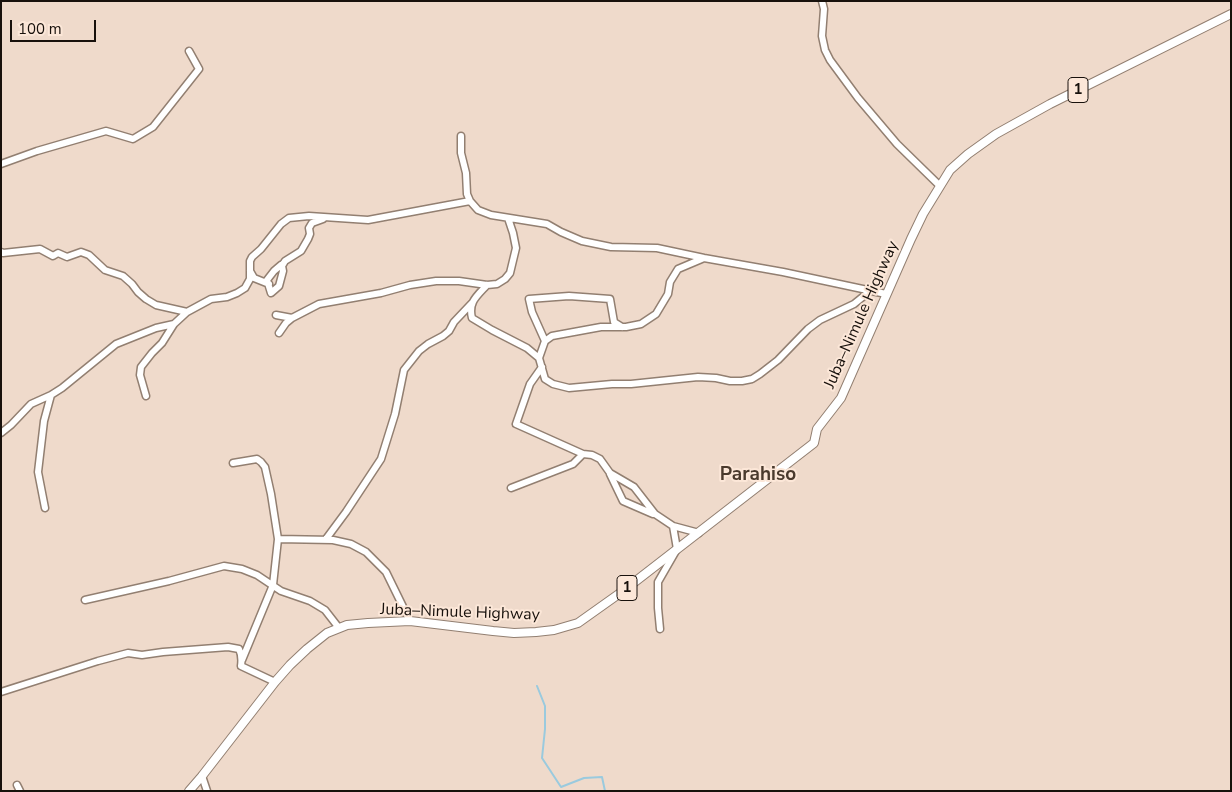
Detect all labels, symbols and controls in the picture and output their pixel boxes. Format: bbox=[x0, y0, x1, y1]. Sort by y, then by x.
scale bar bbox=[12, 10, 99, 42]
text: 100 m bbox=[18, 19, 62, 39]
road number: 1 bbox=[1068, 78, 1088, 102]
street label: Juba–Nimule Highway bbox=[821, 238, 903, 392]
district label: Parahiso bbox=[720, 464, 796, 486]
road number: 1 bbox=[617, 576, 637, 600]
street label: Juba–Nimule Highway bbox=[380, 601, 540, 625]

